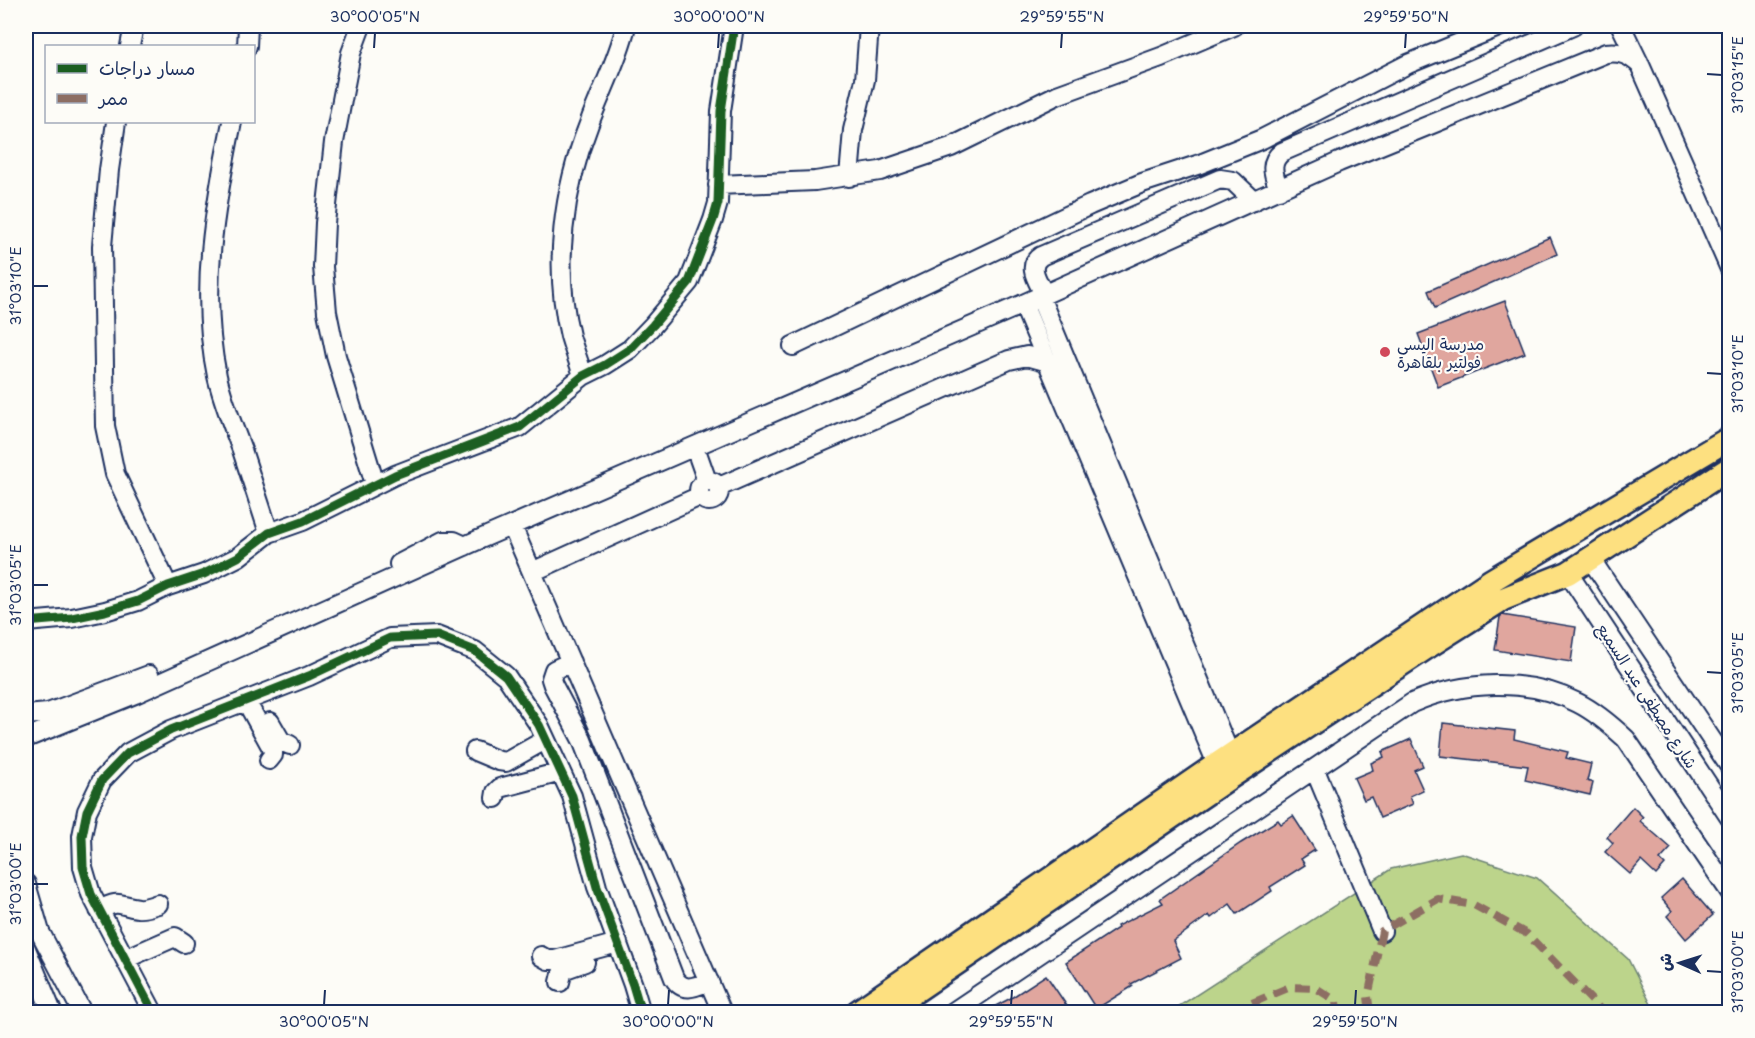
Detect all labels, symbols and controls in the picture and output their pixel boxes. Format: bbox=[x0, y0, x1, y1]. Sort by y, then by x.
text: 30°00'05"N bbox=[330, 4, 420, 27]
text: 30°00'00"N bbox=[673, 4, 765, 27]
text: 29°59'55"N bbox=[1020, 4, 1104, 27]
text: 29°59'50"N bbox=[1363, 4, 1449, 27]
text: 31°03'15"E bbox=[1725, 36, 1748, 114]
legend bbox=[45, 45, 255, 123]
text: مسار دراجات bbox=[99, 54, 195, 81]
text: ممر bbox=[97, 84, 128, 111]
text: 31°03'10"E bbox=[3, 246, 26, 326]
place label: مدرسة اليسي فولتير بلقاهرة bbox=[1397, 331, 1484, 373]
text: 31°03'10"E bbox=[1725, 334, 1748, 414]
marker: مدرسة اليسي فولتير بلقاهرة bbox=[1378, 345, 1392, 359]
text: 31°03'05"E bbox=[3, 544, 26, 626]
street label: شارع مصطفى عبد السميع bbox=[1591, 617, 1704, 773]
text: 31°03'05"E bbox=[1725, 632, 1748, 714]
text: 31°03'00"E bbox=[3, 842, 26, 926]
text: 31°03'00"E bbox=[1725, 930, 1748, 1014]
north arrow bbox=[1650, 933, 1710, 993]
text: ش bbox=[1652, 953, 1676, 972]
text: 30°00'05"N bbox=[279, 1009, 369, 1032]
text: 30°00'00"N bbox=[622, 1009, 714, 1032]
text: 29°59'55"N bbox=[969, 1009, 1053, 1032]
text: 29°59'50"N bbox=[1312, 1009, 1398, 1032]

